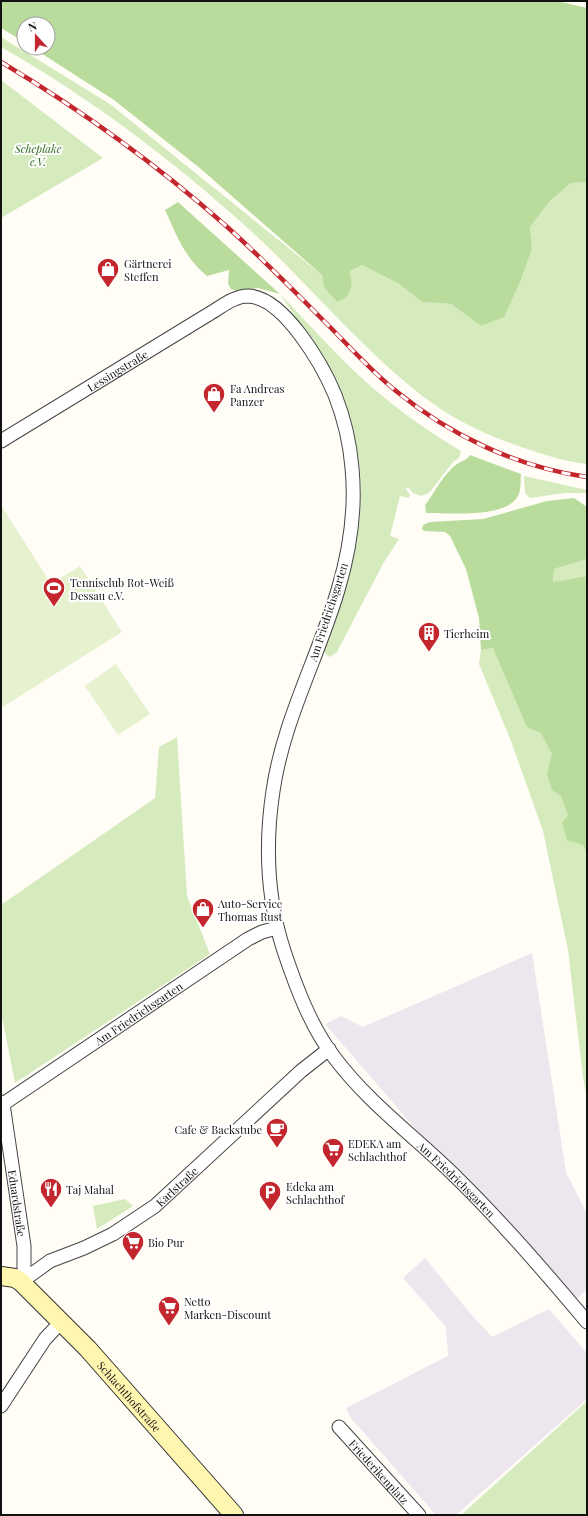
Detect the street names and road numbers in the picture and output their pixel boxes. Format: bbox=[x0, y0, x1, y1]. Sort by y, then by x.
street label: Lessingstraße bbox=[84, 346, 151, 394]
street label: Am Friedrichsgarten bbox=[305, 560, 351, 664]
street label: Am Friedrichsgarten bbox=[91, 978, 185, 1048]
street label: Am Friedrichsgarten bbox=[414, 1137, 499, 1221]
street label: Karlstraße bbox=[152, 1163, 201, 1209]
street label: Eduardstraße bbox=[5, 1169, 30, 1238]
street label: Schlachthofstraße bbox=[94, 1358, 165, 1435]
street label: Friederikenplatz bbox=[346, 1436, 413, 1507]

